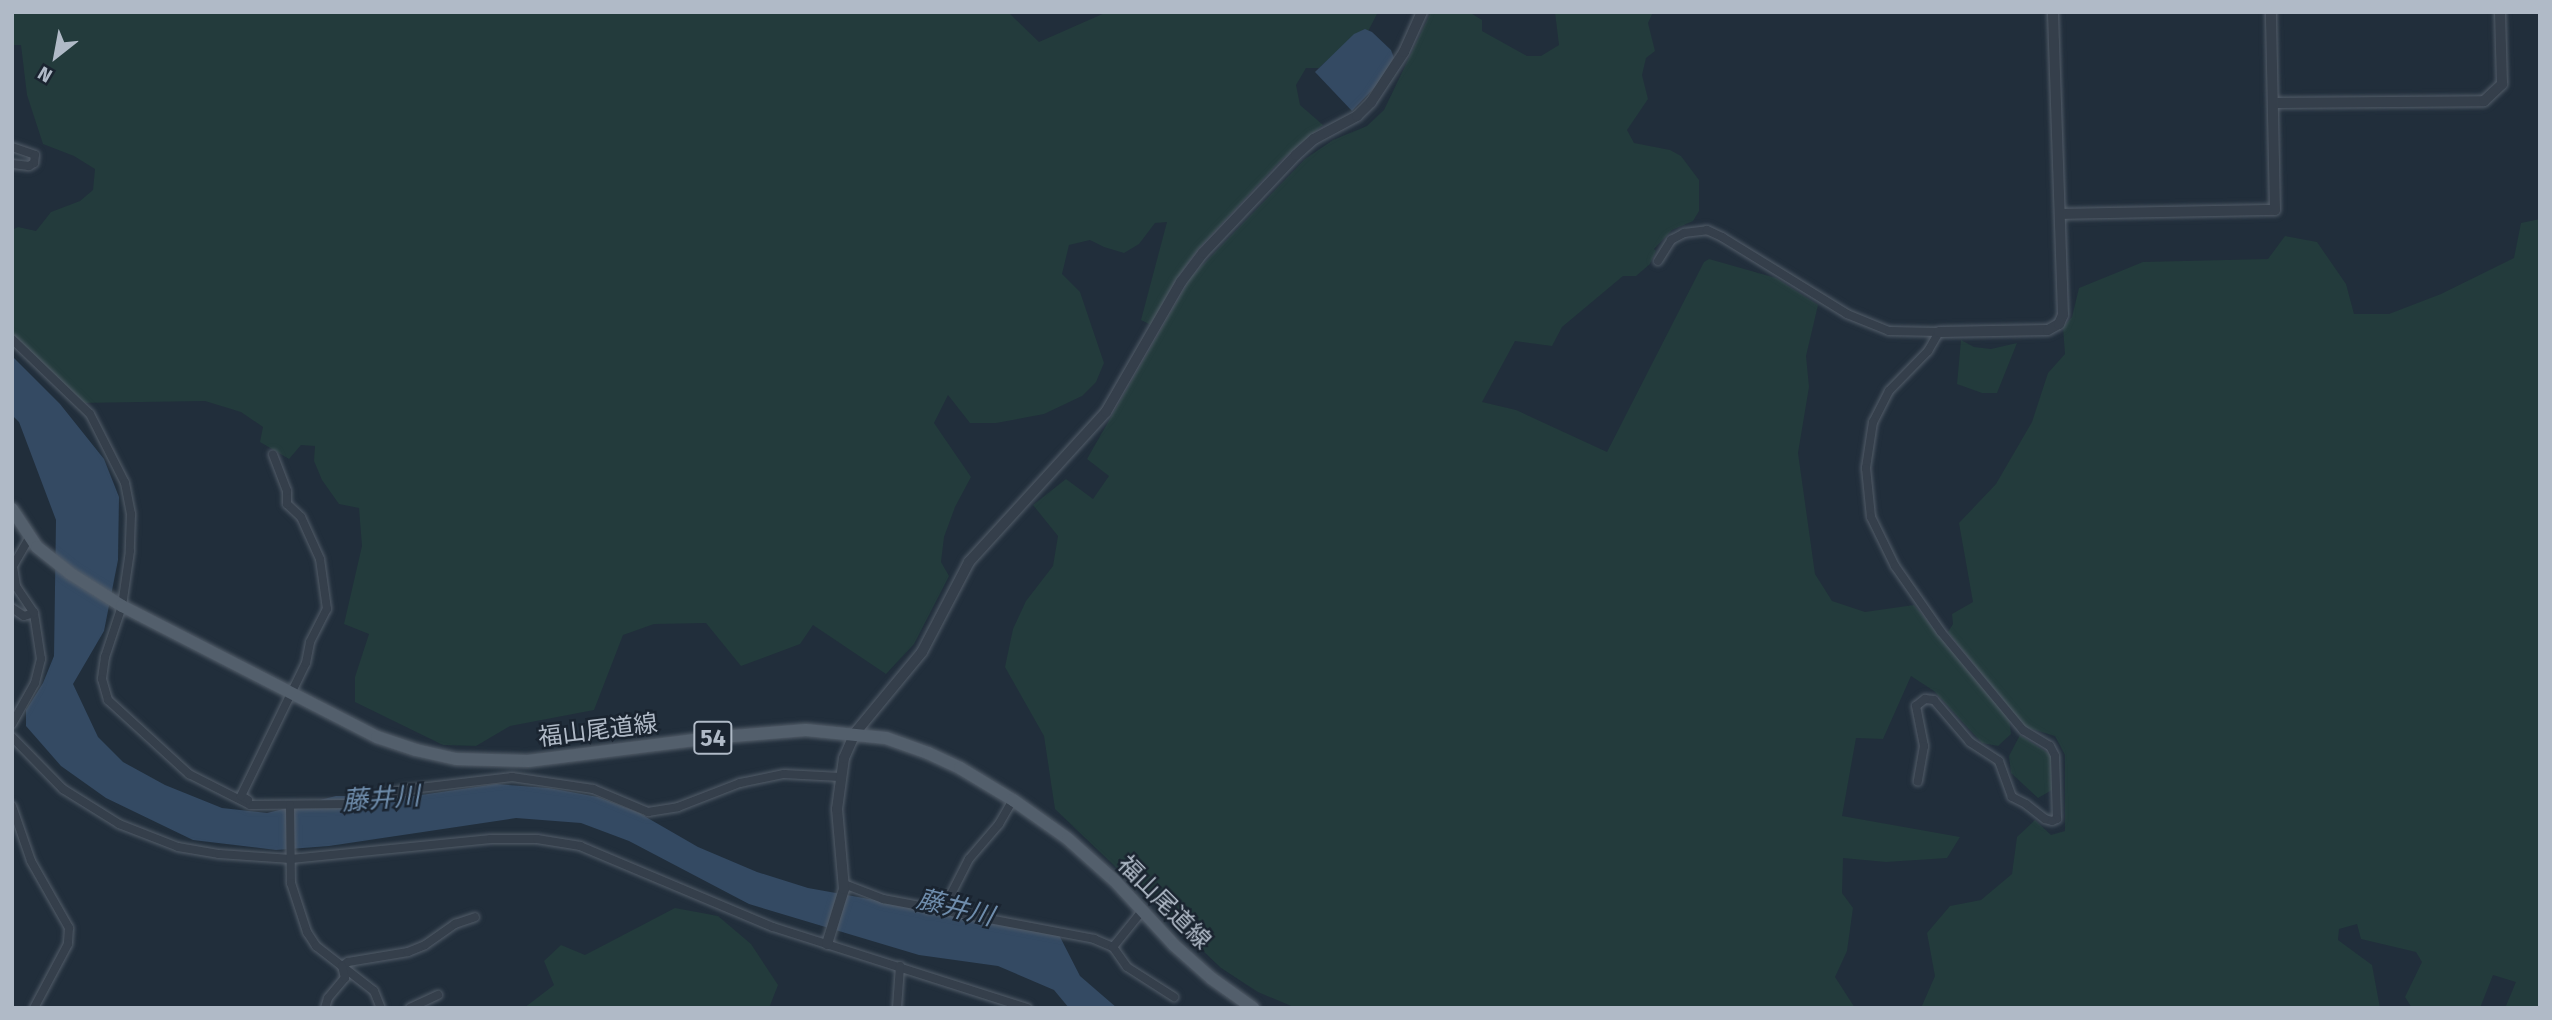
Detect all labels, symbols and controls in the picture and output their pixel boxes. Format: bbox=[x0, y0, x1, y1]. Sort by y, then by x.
north arrow bbox=[21, 21, 91, 91]
text: N bbox=[34, 61, 56, 88]
street label: 福山尾道線 bbox=[537, 709, 659, 753]
road number: 54 bbox=[692, 718, 734, 758]
water label: 藤井川 bbox=[341, 781, 421, 817]
street label: 福山尾道線 bbox=[1111, 850, 1217, 956]
water label: 藤井川 bbox=[913, 883, 997, 933]

